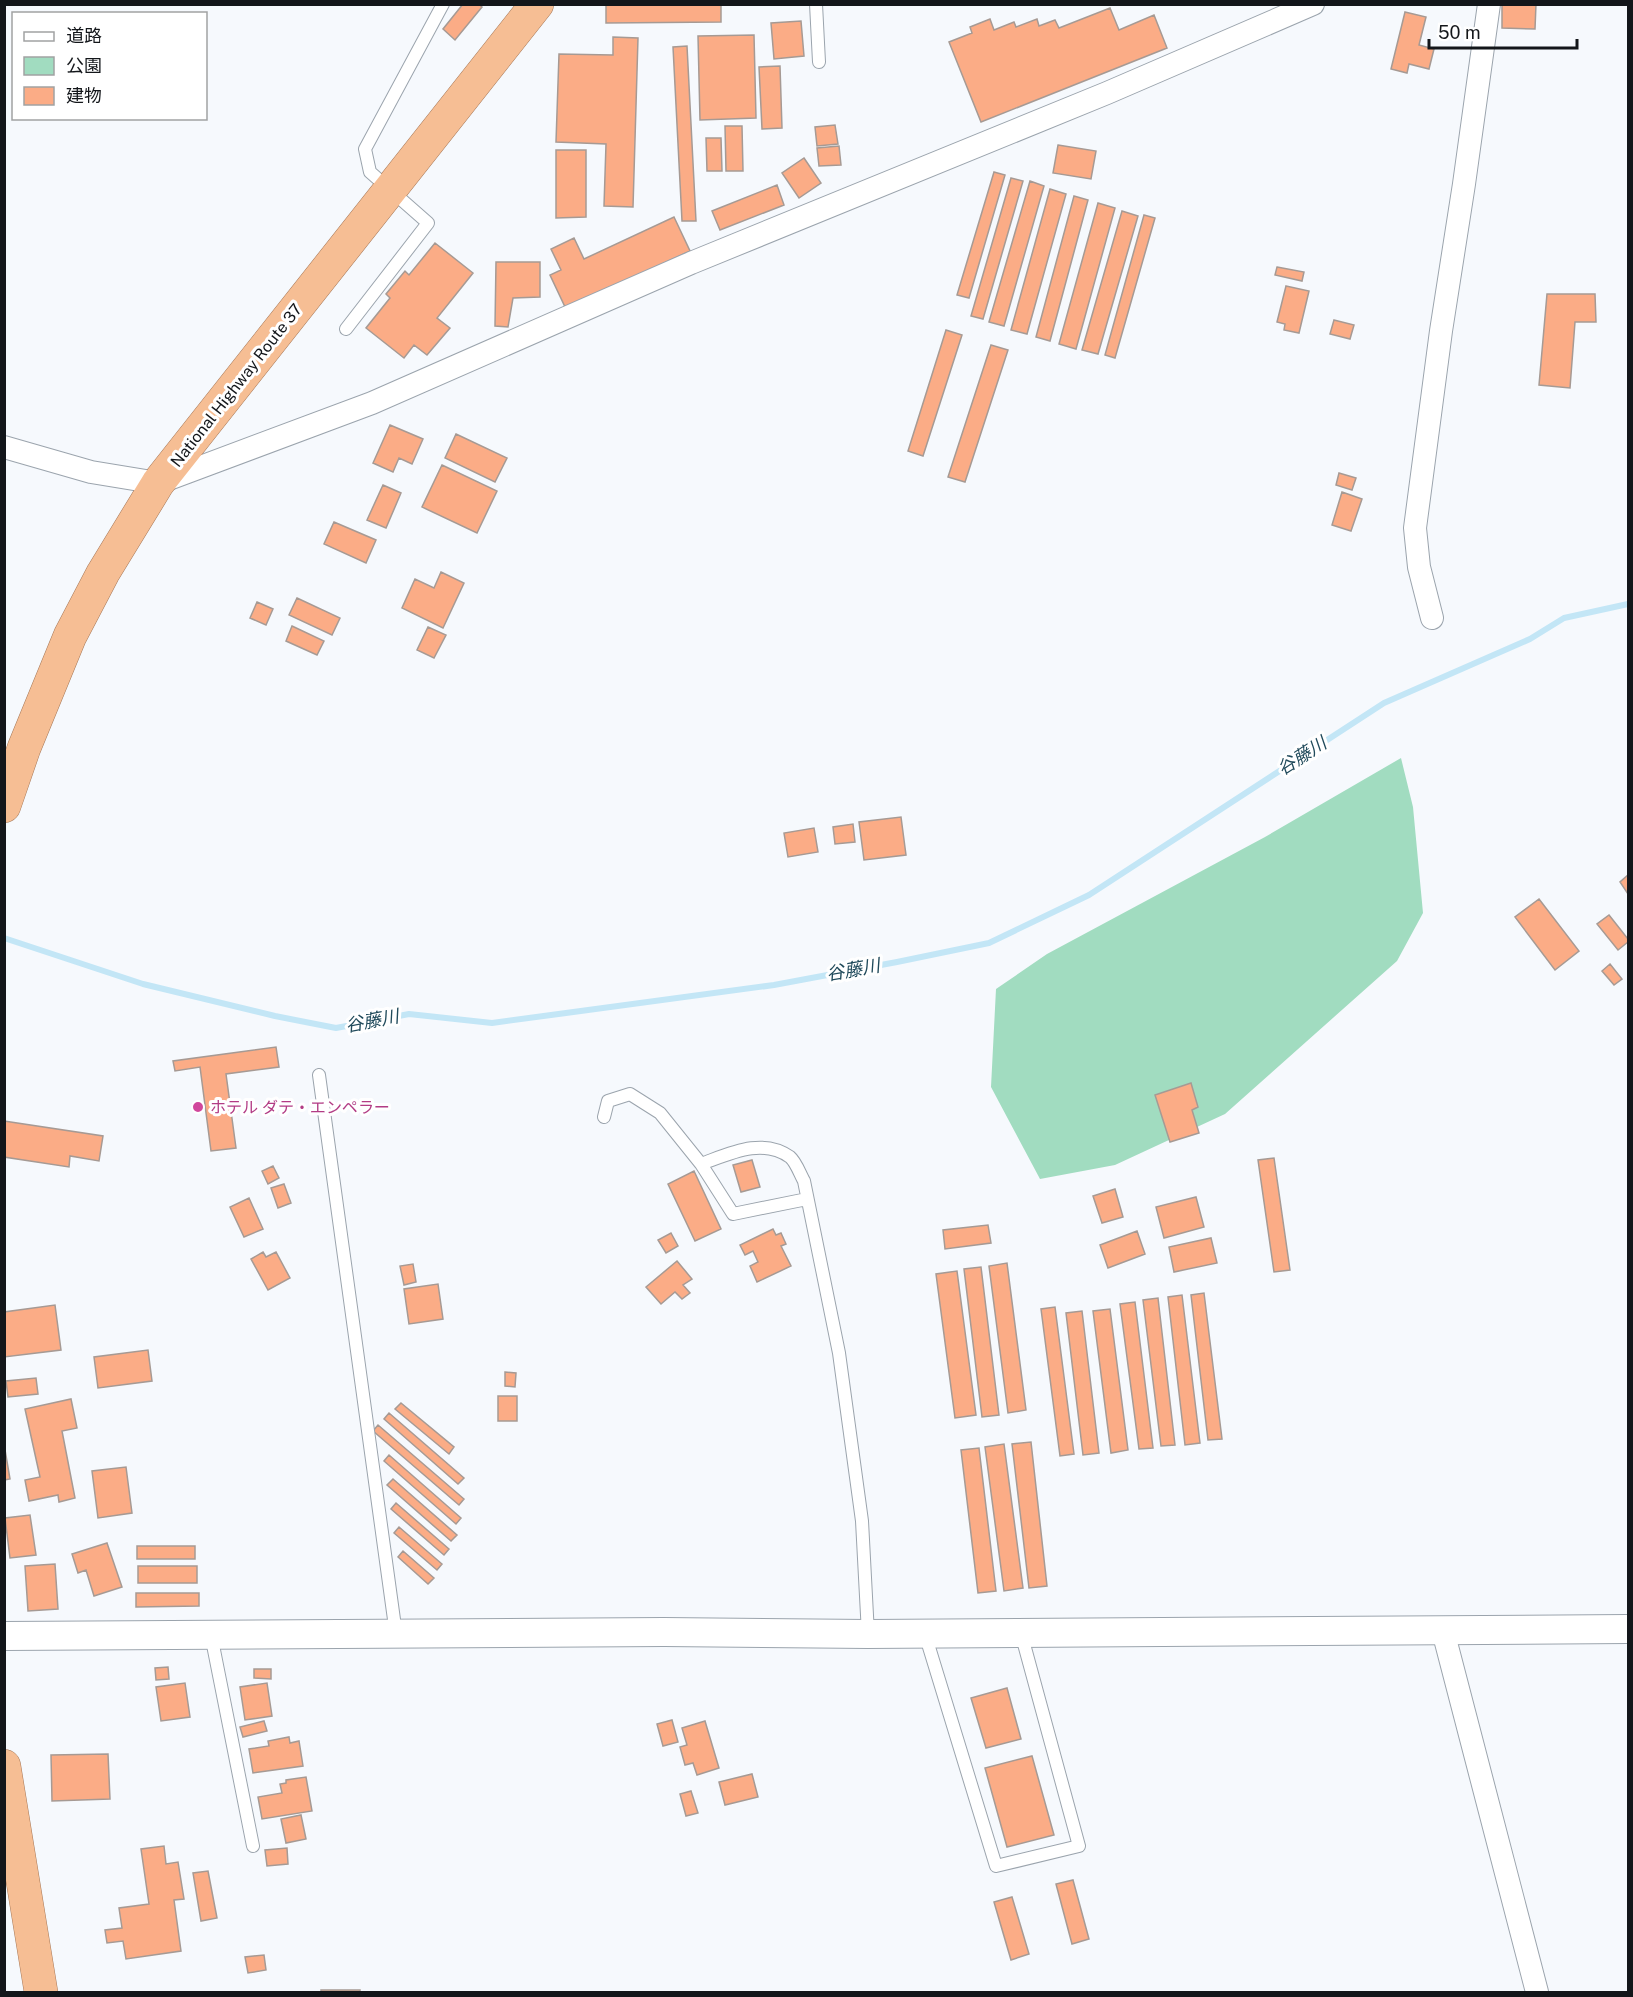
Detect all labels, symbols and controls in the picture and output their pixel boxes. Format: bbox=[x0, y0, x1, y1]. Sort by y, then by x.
legend bbox=[12, 12, 207, 120]
scale bar bbox=[1429, 12, 1578, 50]
text: 50 m bbox=[1438, 22, 1481, 43]
text: 道路 bbox=[66, 25, 102, 46]
text: 公園 bbox=[66, 55, 102, 76]
text: 建物 bbox=[66, 85, 102, 106]
street label: National Highway Route 37 bbox=[167, 300, 306, 471]
water label: 谷藤川 bbox=[1273, 731, 1332, 779]
water label: 谷藤川 bbox=[825, 954, 883, 985]
water label: 谷藤川 bbox=[343, 1005, 402, 1036]
place label: ホテル ダテ・エンペラー bbox=[210, 1098, 390, 1117]
marker: ホテル ダテ・エンペラー bbox=[191, 1100, 205, 1114]

